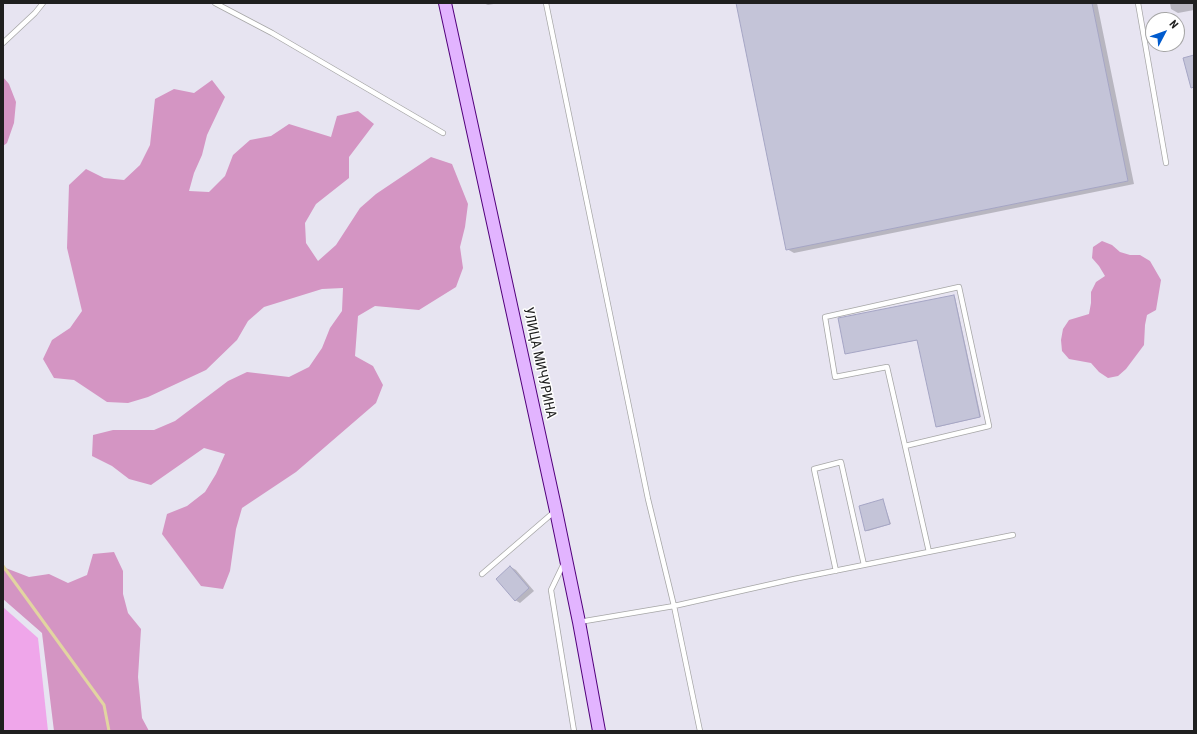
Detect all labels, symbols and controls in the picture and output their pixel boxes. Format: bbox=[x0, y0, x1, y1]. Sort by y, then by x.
north arrow bbox=[1145, 12, 1185, 52]
text: N bbox=[1167, 18, 1181, 31]
street label: УЛИЦА МИЧУРИНА bbox=[519, 306, 559, 420]

